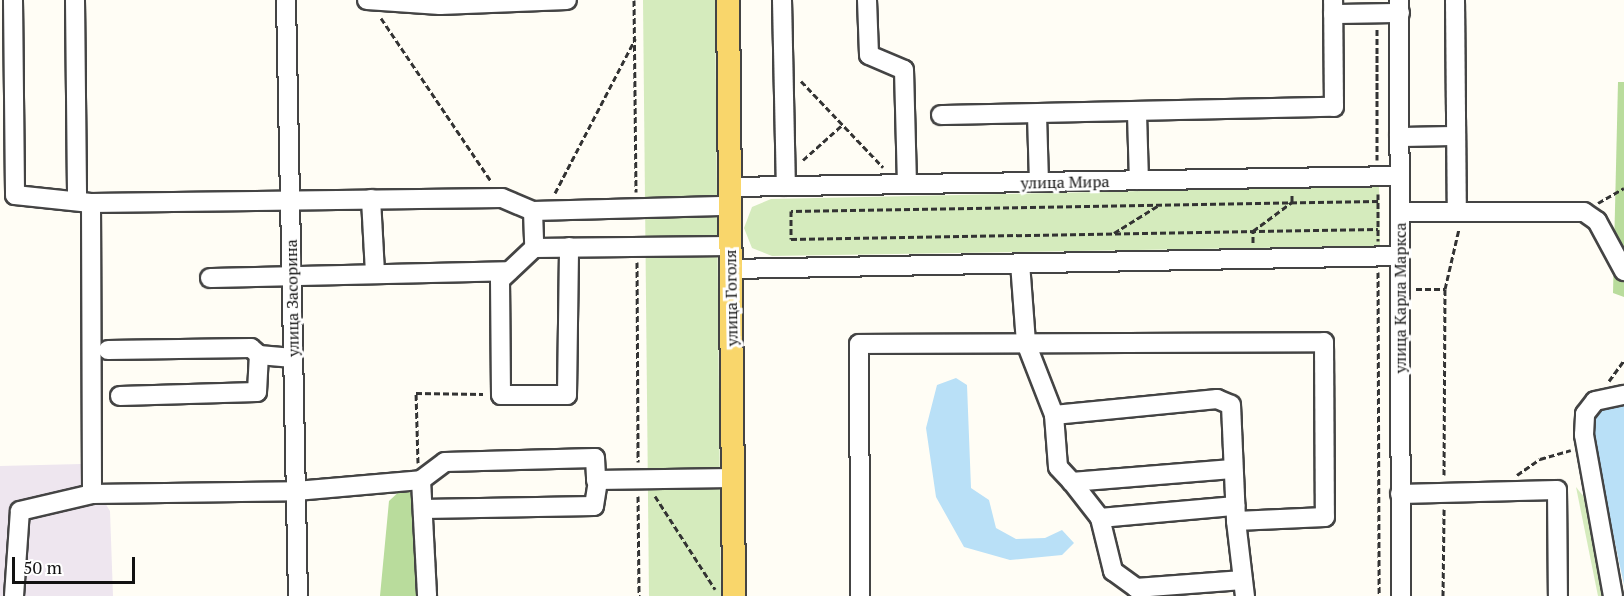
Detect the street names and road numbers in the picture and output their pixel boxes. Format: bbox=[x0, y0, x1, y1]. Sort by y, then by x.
street label: улица Мира bbox=[1020, 172, 1110, 192]
street label: улица Карла Маркса bbox=[1390, 223, 1410, 373]
street label: улица Засорина bbox=[281, 239, 303, 357]
street label: улица Гоголя bbox=[721, 249, 741, 347]

